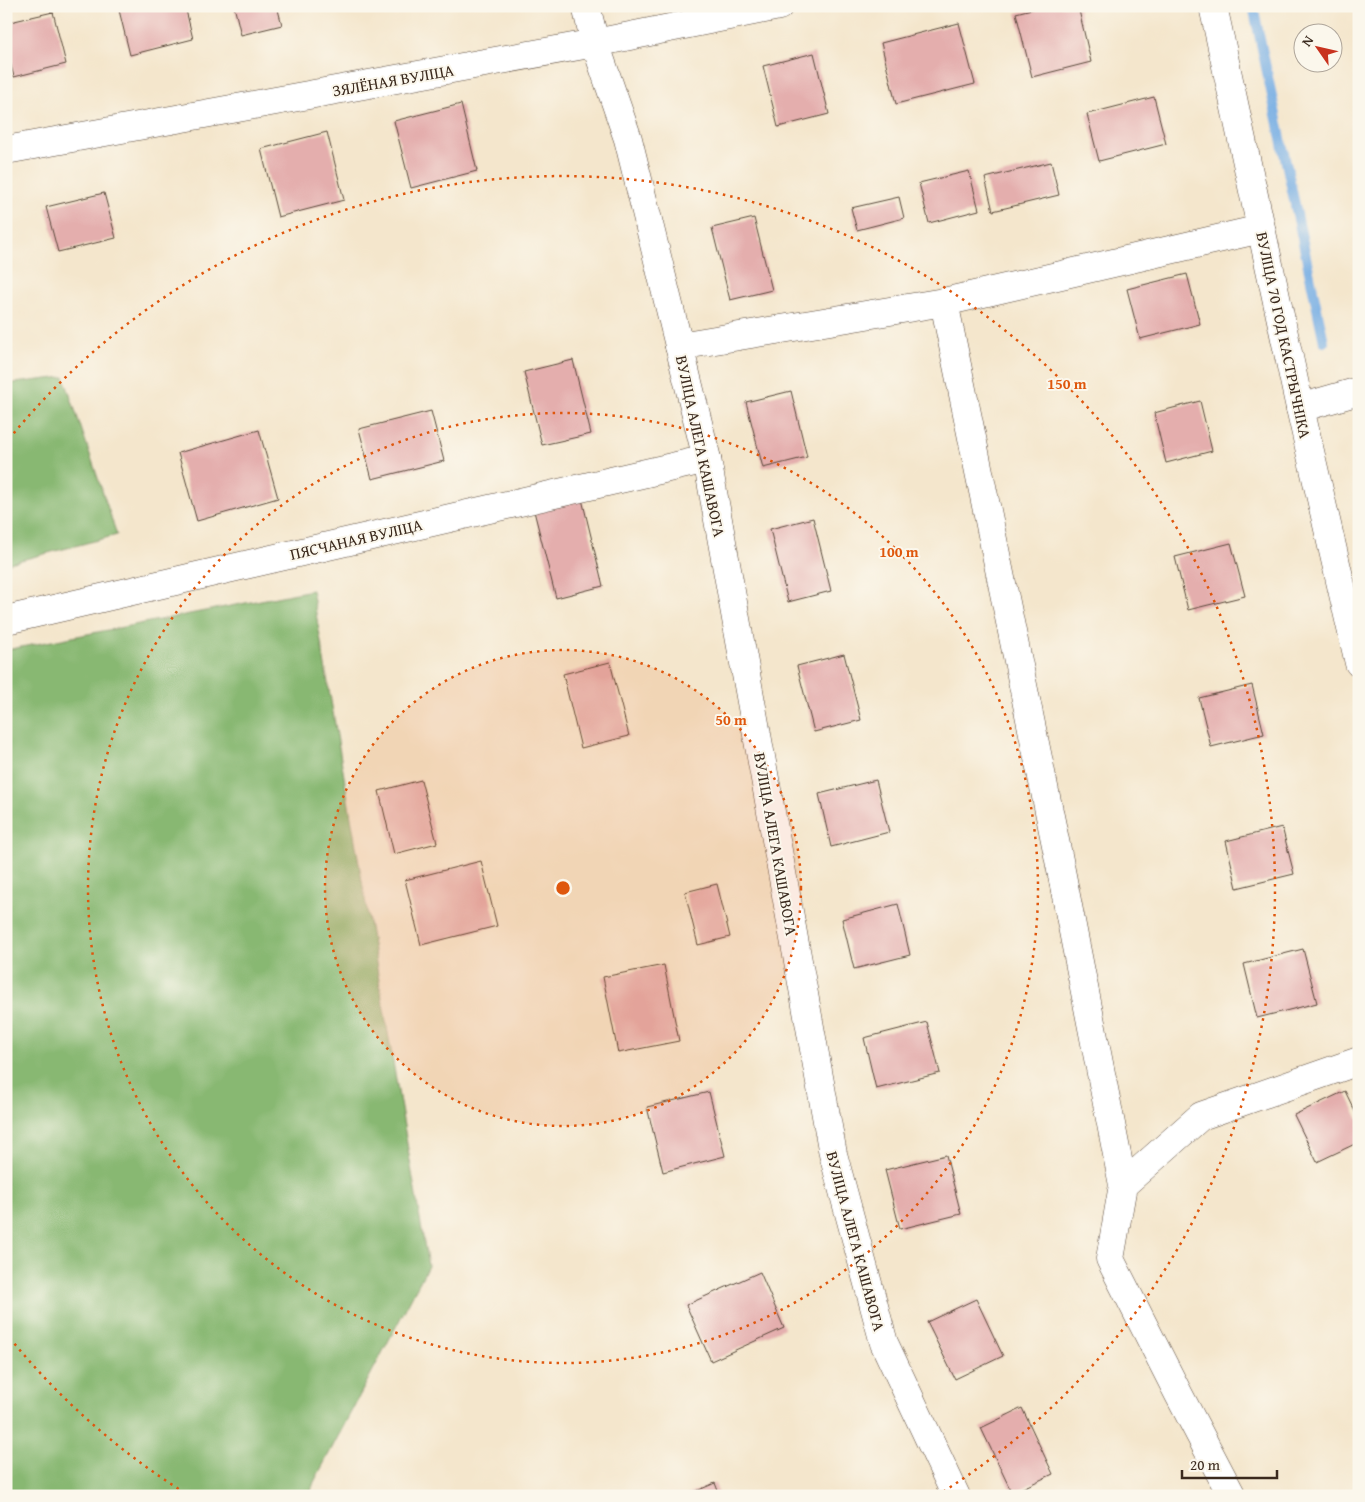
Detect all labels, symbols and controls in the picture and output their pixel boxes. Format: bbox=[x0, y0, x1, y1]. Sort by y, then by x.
north arrow bbox=[1292, 22, 1342, 72]
text: N bbox=[1296, 31, 1318, 50]
street label: ЗЯЛЁНАЯ ВУЛІЦА bbox=[330, 57, 456, 103]
street label: ВУЛІЦА 70 ГОД КАСТРЫЧНІКА bbox=[1250, 230, 1318, 441]
street label: ВУЛІЦА АЛЕГА КАШАВОГА bbox=[670, 353, 732, 539]
text: 150 m bbox=[1047, 373, 1087, 394]
street label: ПЯСЧАНАЯ ВУЛІЦА bbox=[288, 512, 425, 566]
text: 100 m bbox=[879, 541, 919, 562]
text: 50 m bbox=[715, 709, 747, 730]
street label: ВУЛІЦА АЛЕГА КАШАВОГА bbox=[748, 751, 804, 938]
centre of rings bbox=[554, 879, 572, 897]
street label: ВУЛІЦА АЛЕГА КАШАВОГА bbox=[820, 1148, 892, 1334]
scale bar bbox=[1182, 1447, 1278, 1479]
text: 20 m bbox=[1190, 1454, 1221, 1475]

